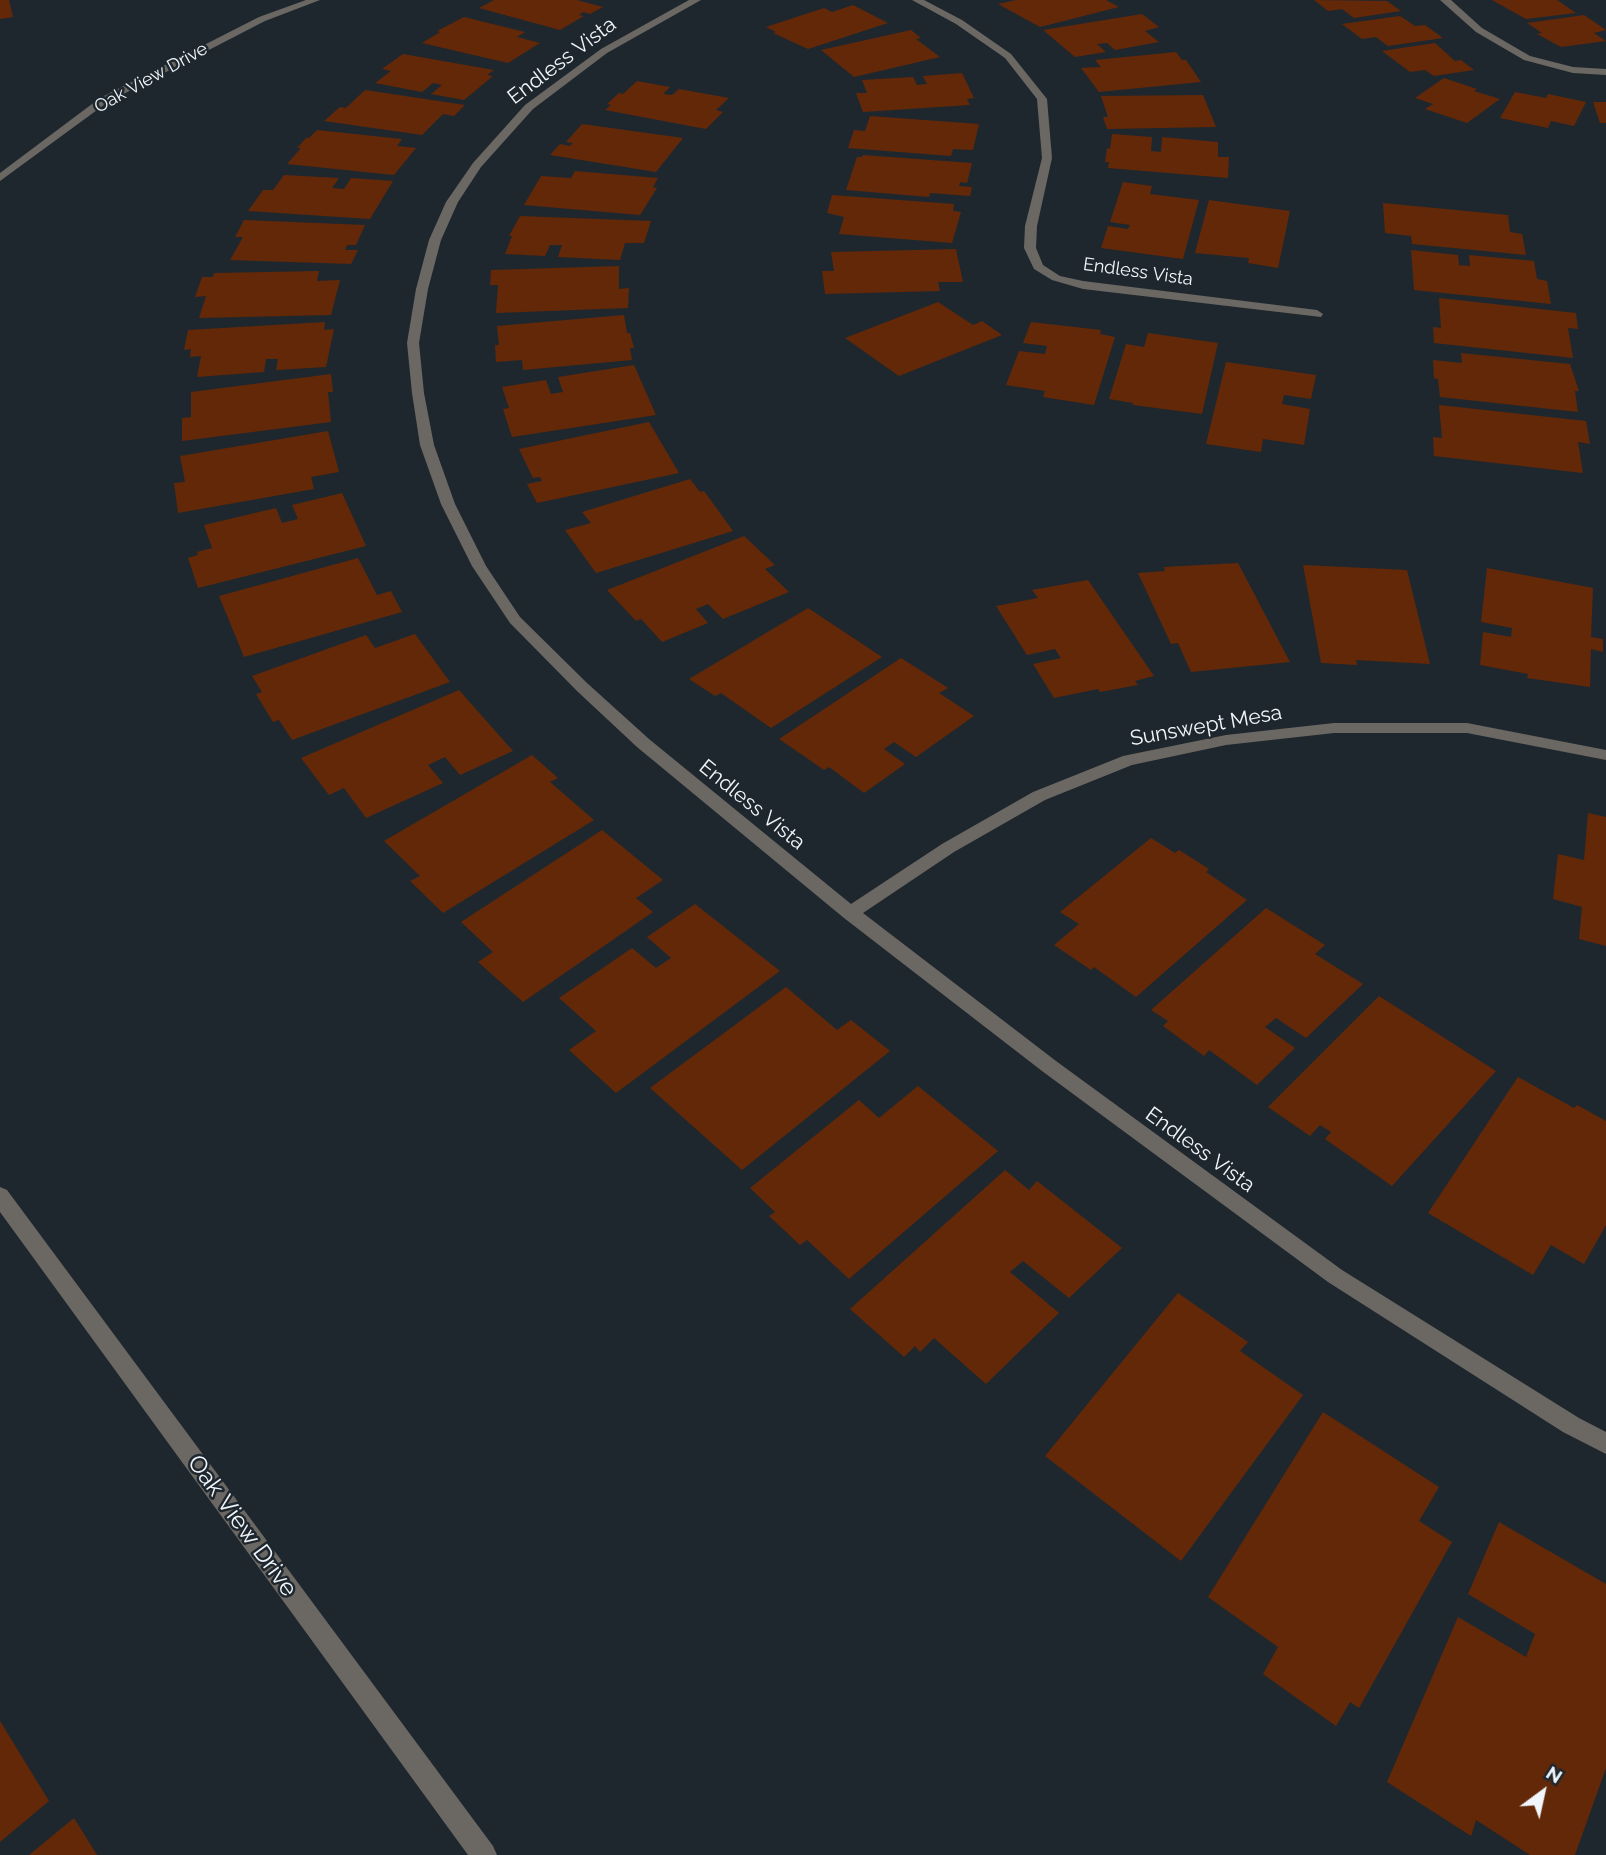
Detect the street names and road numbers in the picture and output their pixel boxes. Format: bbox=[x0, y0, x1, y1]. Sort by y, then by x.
street label: Endless Vista bbox=[503, 12, 621, 110]
street label: Oak View Drive bbox=[91, 38, 211, 118]
street label: Endless Vista bbox=[1082, 254, 1194, 290]
street label: Sunswept Mesa bbox=[1128, 700, 1284, 752]
street label: Endless Vista bbox=[694, 755, 810, 855]
street label: Endless Vista bbox=[1140, 1102, 1260, 1198]
street label: Oak View Drive bbox=[181, 1450, 303, 1602]

